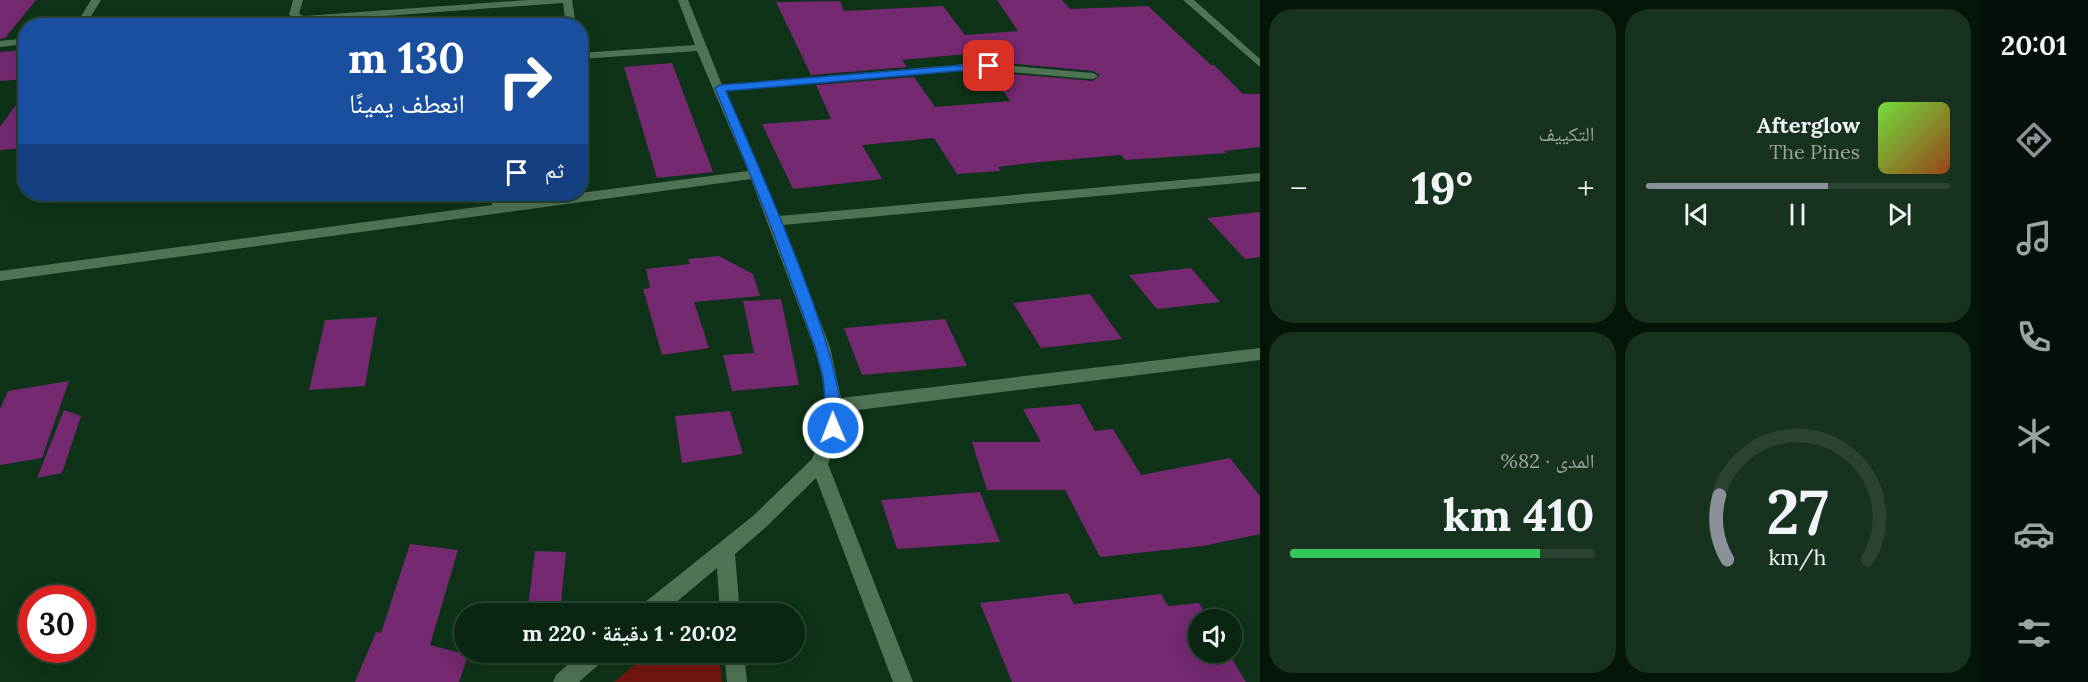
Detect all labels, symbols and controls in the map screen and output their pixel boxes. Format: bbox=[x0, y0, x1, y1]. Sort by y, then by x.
text: 20:01 bbox=[2001, 28, 2067, 62]
text: 130 m bbox=[348, 31, 465, 85]
pin bbox=[963, 40, 1014, 91]
icon: right bbox=[486, 42, 564, 120]
icon: arrive bbox=[972, 49, 1005, 82]
text: انعطف يمينًا bbox=[349, 86, 465, 120]
text: Afterglow bbox=[1757, 111, 1860, 139]
icon: directions bbox=[2013, 119, 2055, 161]
text: التكييف bbox=[1538, 121, 1595, 146]
text: The Pines bbox=[1769, 139, 1860, 164]
icon: arrive bbox=[500, 156, 533, 189]
text: ثم bbox=[545, 156, 564, 184]
text: 19° bbox=[1412, 159, 1473, 216]
text: − bbox=[1290, 167, 1308, 209]
text: + bbox=[1577, 167, 1594, 209]
icon: previous bbox=[1680, 198, 1713, 231]
icon: pause bbox=[1781, 198, 1814, 231]
icon: next bbox=[1883, 198, 1916, 231]
icon: music bbox=[2013, 217, 2055, 259]
icon: phone bbox=[2013, 316, 2055, 358]
position arrow bbox=[801, 396, 865, 460]
icon: climate bbox=[2013, 415, 2055, 457]
text: المدى · 82% bbox=[1500, 448, 1595, 473]
text: 27 bbox=[1766, 471, 1829, 551]
text: 410 km bbox=[1443, 486, 1595, 543]
icon: car bbox=[2013, 513, 2055, 555]
text: km/h bbox=[1769, 543, 1827, 571]
speed limit sign: 30 bbox=[18, 585, 96, 663]
map controls bbox=[1188, 609, 1242, 663]
button: sound bbox=[1188, 609, 1242, 663]
icon: filters bbox=[2013, 612, 2055, 654]
text: 20:02 · 1 دقيقة · 220 m bbox=[522, 619, 737, 647]

